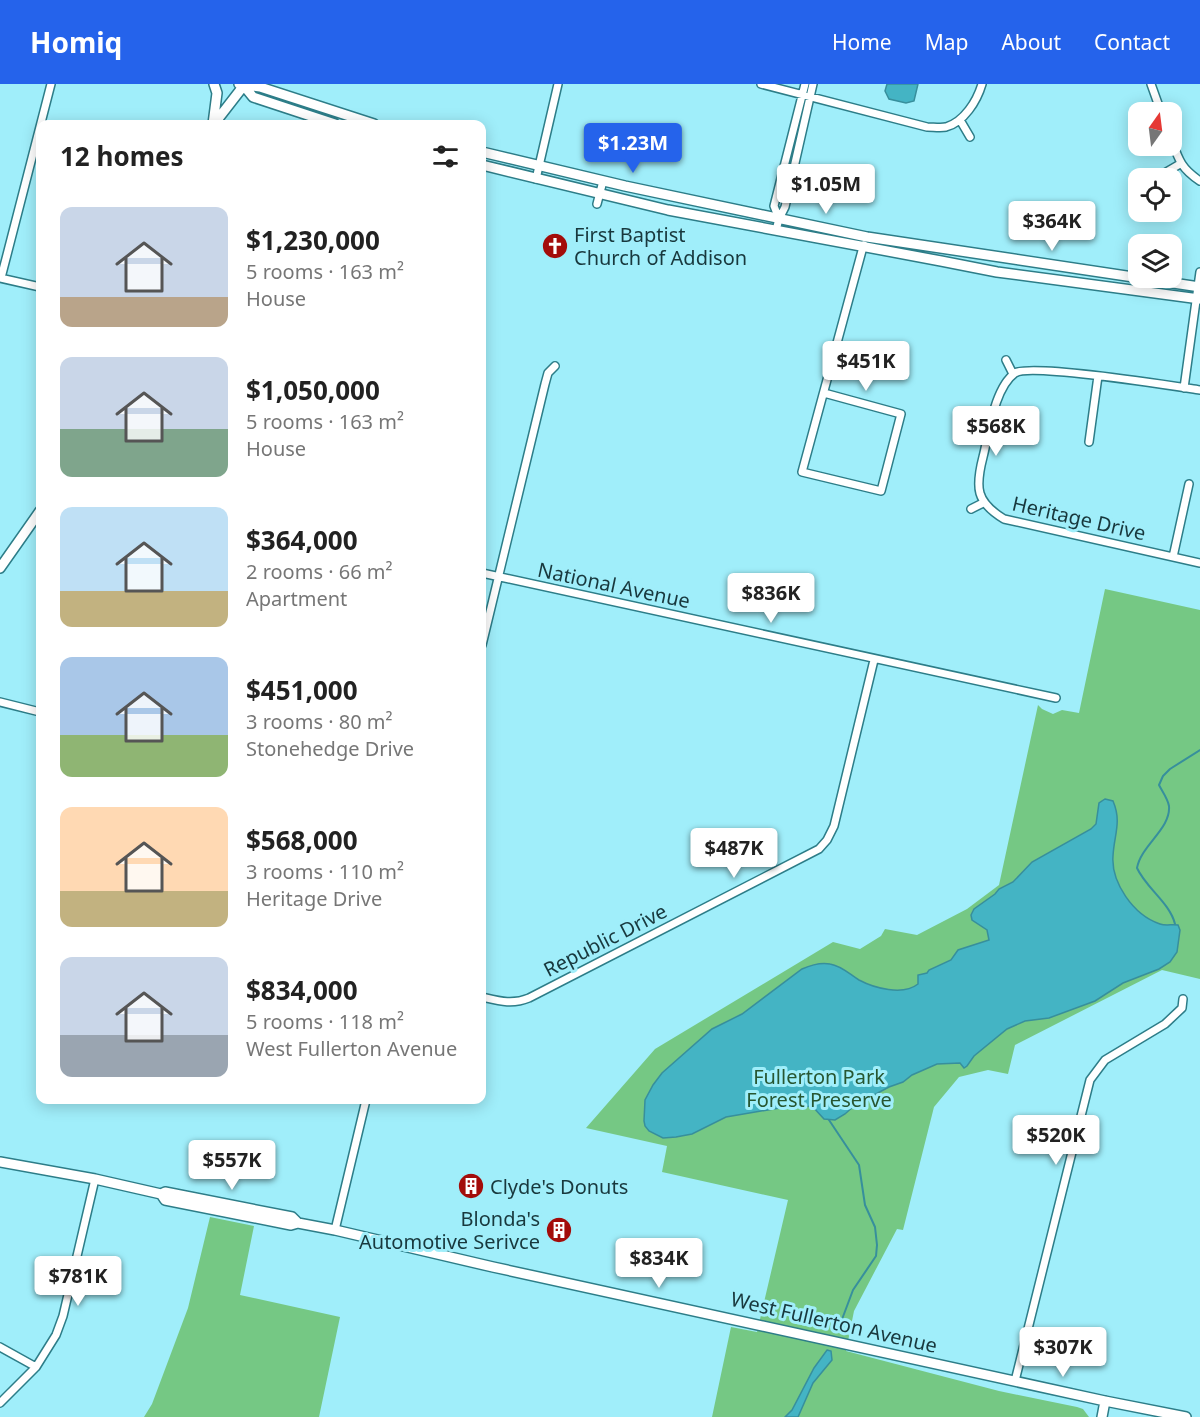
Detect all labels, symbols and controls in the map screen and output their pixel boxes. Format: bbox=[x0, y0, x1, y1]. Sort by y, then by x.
text: Homiq bbox=[30, 23, 122, 61]
text: Home bbox=[832, 28, 892, 56]
text: Map bbox=[925, 28, 968, 56]
text: About bbox=[1001, 28, 1061, 56]
text: Contact bbox=[1094, 28, 1170, 56]
north arrow bbox=[1128, 102, 1182, 156]
map controls bbox=[1128, 102, 1182, 288]
pin: $1.23M bbox=[584, 123, 682, 174]
text: $1.23M bbox=[598, 129, 668, 156]
text: 12 homes bbox=[60, 138, 184, 174]
icon: filters bbox=[429, 140, 462, 173]
pin: $1.05M bbox=[777, 164, 875, 215]
button: locate bbox=[1128, 168, 1182, 222]
text: $1.05M bbox=[791, 170, 861, 197]
pin: $364K bbox=[1010, 201, 1094, 252]
text: $364K bbox=[1022, 207, 1082, 234]
place label: First Baptist Church of Addison bbox=[574, 221, 747, 271]
text: $1,230,000 bbox=[246, 222, 380, 258]
icon: home bbox=[108, 231, 180, 303]
church icon: First Baptist Church of Addison bbox=[540, 231, 570, 261]
button: layers bbox=[1128, 234, 1182, 288]
text: 5 rooms · 163 m² bbox=[246, 258, 404, 285]
text: House bbox=[246, 285, 306, 312]
pin: $451K bbox=[824, 341, 908, 392]
text: $451K bbox=[836, 347, 896, 374]
text: $1,050,000 bbox=[246, 372, 380, 408]
icon: home bbox=[108, 381, 180, 453]
pin: $568K bbox=[954, 406, 1038, 457]
text: 5 rooms · 163 m² bbox=[246, 408, 404, 435]
text: $568K bbox=[966, 412, 1026, 439]
text: House bbox=[246, 435, 306, 462]
street label: Heritage Drive bbox=[1010, 490, 1148, 546]
text: $364,000 bbox=[246, 522, 358, 558]
icon: home bbox=[108, 531, 180, 603]
street label: National Avenue bbox=[535, 556, 693, 614]
text: 2 rooms · 66 m² bbox=[246, 558, 393, 585]
pin: $836K bbox=[729, 573, 813, 624]
text: $836K bbox=[741, 579, 801, 606]
text: Apartment bbox=[246, 585, 347, 612]
text: $451,000 bbox=[246, 672, 358, 708]
icon: home bbox=[108, 681, 180, 753]
text: 3 rooms · 80 m² bbox=[246, 708, 393, 735]
text: Stonehedge Drive bbox=[246, 735, 414, 762]
text: $568,000 bbox=[246, 822, 358, 858]
pin: $487K bbox=[692, 828, 776, 879]
icon: home bbox=[108, 831, 180, 903]
text: $487K bbox=[704, 834, 764, 861]
text: 3 rooms · 110 m² bbox=[246, 858, 404, 885]
text: Heritage Drive bbox=[246, 885, 382, 912]
street label: Republic Drive bbox=[539, 897, 671, 983]
text: $834,000 bbox=[246, 972, 358, 1008]
icon: home bbox=[108, 981, 180, 1053]
text: 5 rooms · 118 m² bbox=[246, 1008, 404, 1035]
text: West Fullerton Avenue bbox=[246, 1035, 457, 1062]
park label: Fullerton Park Forest Preserve bbox=[746, 1063, 892, 1113]
pin: $520K bbox=[1014, 1115, 1098, 1166]
text: $520K bbox=[1026, 1121, 1086, 1148]
pin: $557K bbox=[190, 1140, 274, 1191]
text: $557K bbox=[202, 1146, 262, 1173]
building icon: Clyde's Donuts bbox=[456, 1171, 486, 1201]
place label: Clyde's Donuts bbox=[490, 1173, 628, 1200]
place label: Blonda's Automotive Serivce bbox=[359, 1205, 540, 1255]
building icon: Blonda's Automotive Serivce bbox=[544, 1215, 574, 1245]
pin: $834K bbox=[617, 1238, 701, 1289]
text: $834K bbox=[629, 1244, 689, 1271]
pin: $781K bbox=[36, 1256, 120, 1307]
text: $781K bbox=[48, 1262, 108, 1289]
street label: West Fullerton Avenue bbox=[728, 1285, 940, 1359]
pin: $307K bbox=[1021, 1327, 1105, 1378]
text: $307K bbox=[1033, 1333, 1093, 1360]

